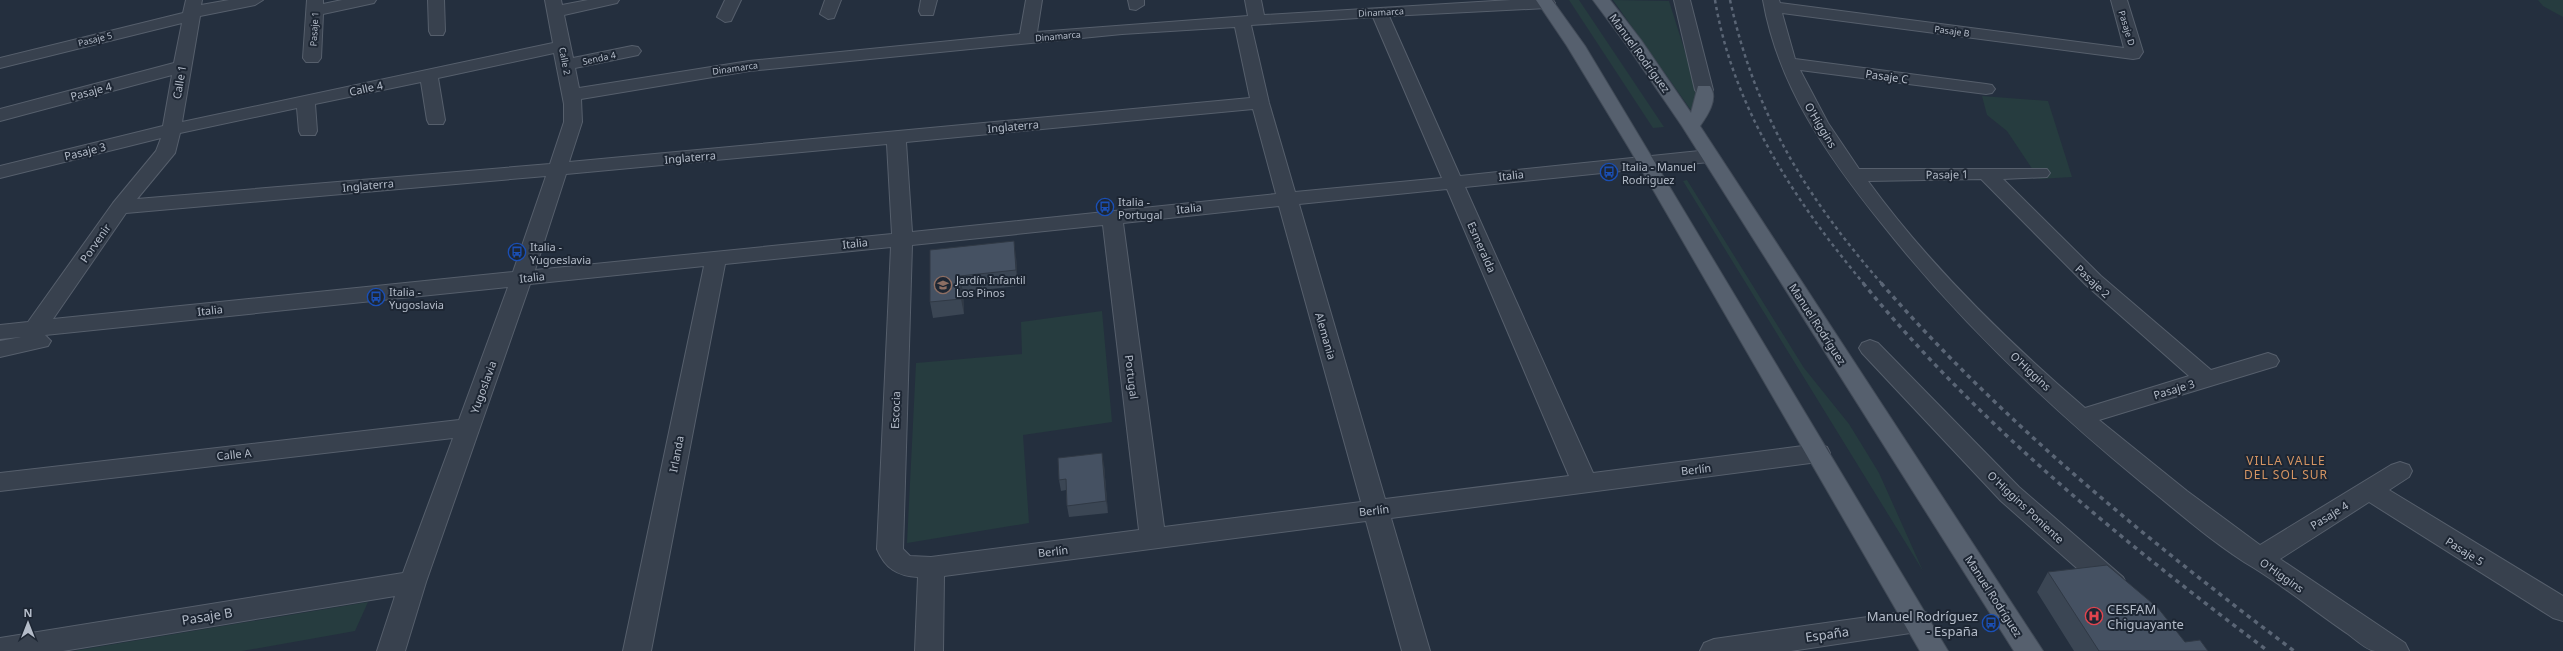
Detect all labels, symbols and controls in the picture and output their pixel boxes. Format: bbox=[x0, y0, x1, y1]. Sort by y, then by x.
street label: Dinamarca bbox=[1358, 4, 1404, 20]
street label: Pasaje D bbox=[2115, 9, 2139, 48]
street label: Pasaje 1 bbox=[307, 11, 321, 47]
street label: Manuel Rodríguez bbox=[1606, 11, 1674, 95]
street label: Pasaje B bbox=[1934, 22, 1971, 40]
street label: Pasaje 5 bbox=[77, 28, 113, 50]
street label: Dinamarca bbox=[1035, 28, 1081, 44]
street label: Calle 2 bbox=[556, 46, 574, 76]
street label: Senda 4 bbox=[581, 48, 617, 68]
street label: Dinamarca bbox=[711, 58, 759, 78]
street label: Calle 1 bbox=[169, 64, 189, 100]
street label: Pasaje C bbox=[1865, 66, 1909, 86]
street label: Calle 4 bbox=[348, 77, 385, 99]
street label: Pasaje 4 bbox=[69, 78, 114, 104]
street label: O'Higgins bbox=[1802, 99, 1840, 151]
street label: Inglaterra bbox=[987, 116, 1039, 136]
street label: Pasaje 3 bbox=[63, 139, 107, 163]
street label: Inglaterra bbox=[664, 147, 716, 167]
place label: Italia - Manuel Rodriguez bbox=[1622, 159, 1696, 187]
bus stop icon: Italia - Manuel Rodriguez bbox=[1599, 162, 1619, 182]
street label: Italia bbox=[1497, 166, 1525, 184]
street label: Pasaje 1 bbox=[1926, 166, 1968, 182]
street label: Inglaterra bbox=[342, 175, 394, 195]
place label: Italia - Portugal bbox=[1118, 194, 1162, 222]
bus stop icon: Italia - Portugal bbox=[1095, 197, 1115, 217]
street label: Italia bbox=[1175, 199, 1203, 217]
street label: Esmeralda bbox=[1464, 219, 1500, 275]
street label: Porvenir bbox=[76, 220, 114, 265]
street label: Italia bbox=[841, 234, 869, 252]
place label: Italia - Yugoeslavia bbox=[530, 239, 591, 267]
bus stop icon: Italia - Yugoeslavia bbox=[507, 242, 527, 262]
street label: Pasaje 2 bbox=[2072, 261, 2114, 301]
street label: Italia bbox=[518, 268, 546, 286]
place label: Jardín Infantil Los Pinos bbox=[955, 272, 1026, 300]
school or university icon: Jardín Infantil Los Pinos bbox=[933, 275, 953, 295]
street label: Manuel Rodríguez bbox=[1786, 280, 1850, 368]
place label: Italia - Yugoslavia bbox=[389, 284, 444, 312]
bus stop icon: Italia - Yugoslavia bbox=[366, 287, 386, 307]
street label: Italia bbox=[196, 301, 224, 319]
street label: Alemania bbox=[1312, 311, 1340, 361]
street label: O'Higgins bbox=[2007, 348, 2055, 394]
street label: Portugal bbox=[1122, 354, 1142, 400]
street label: Yugoslavia bbox=[467, 359, 499, 415]
street label: Pasaje 3 bbox=[2152, 376, 2196, 402]
street label: Escocia bbox=[887, 391, 903, 429]
street label: Irlanda bbox=[665, 434, 687, 474]
street label: Calle A bbox=[216, 445, 253, 463]
district label: VILLA VALLE DEL SOL SUR bbox=[2244, 452, 2328, 483]
street label: Berlín bbox=[1680, 460, 1712, 478]
street label: O'Higgins Poniente bbox=[1985, 468, 2067, 546]
street label: Pasaje 4 bbox=[2307, 497, 2352, 533]
street label: Berlín bbox=[1358, 501, 1390, 519]
street label: Pasaje 5 bbox=[2443, 533, 2487, 569]
street label: Berlín bbox=[1037, 542, 1069, 560]
street label: Manuel Rodríguez bbox=[1962, 552, 2026, 640]
street label: O'Higgins bbox=[2257, 554, 2307, 596]
place label: CESFAM Chiguayante bbox=[2107, 600, 2184, 633]
north arrow bbox=[8, 603, 48, 643]
street label: Pasaje B bbox=[180, 603, 234, 629]
text: N bbox=[24, 605, 32, 620]
hospital icon: CESFAM Chiguayante bbox=[2084, 606, 2104, 626]
place label: Manuel Rodríguez - España bbox=[1867, 607, 1978, 640]
bus stop icon: Manuel Rodríguez - España bbox=[1981, 613, 2001, 633]
street label: España bbox=[1804, 622, 1850, 646]

